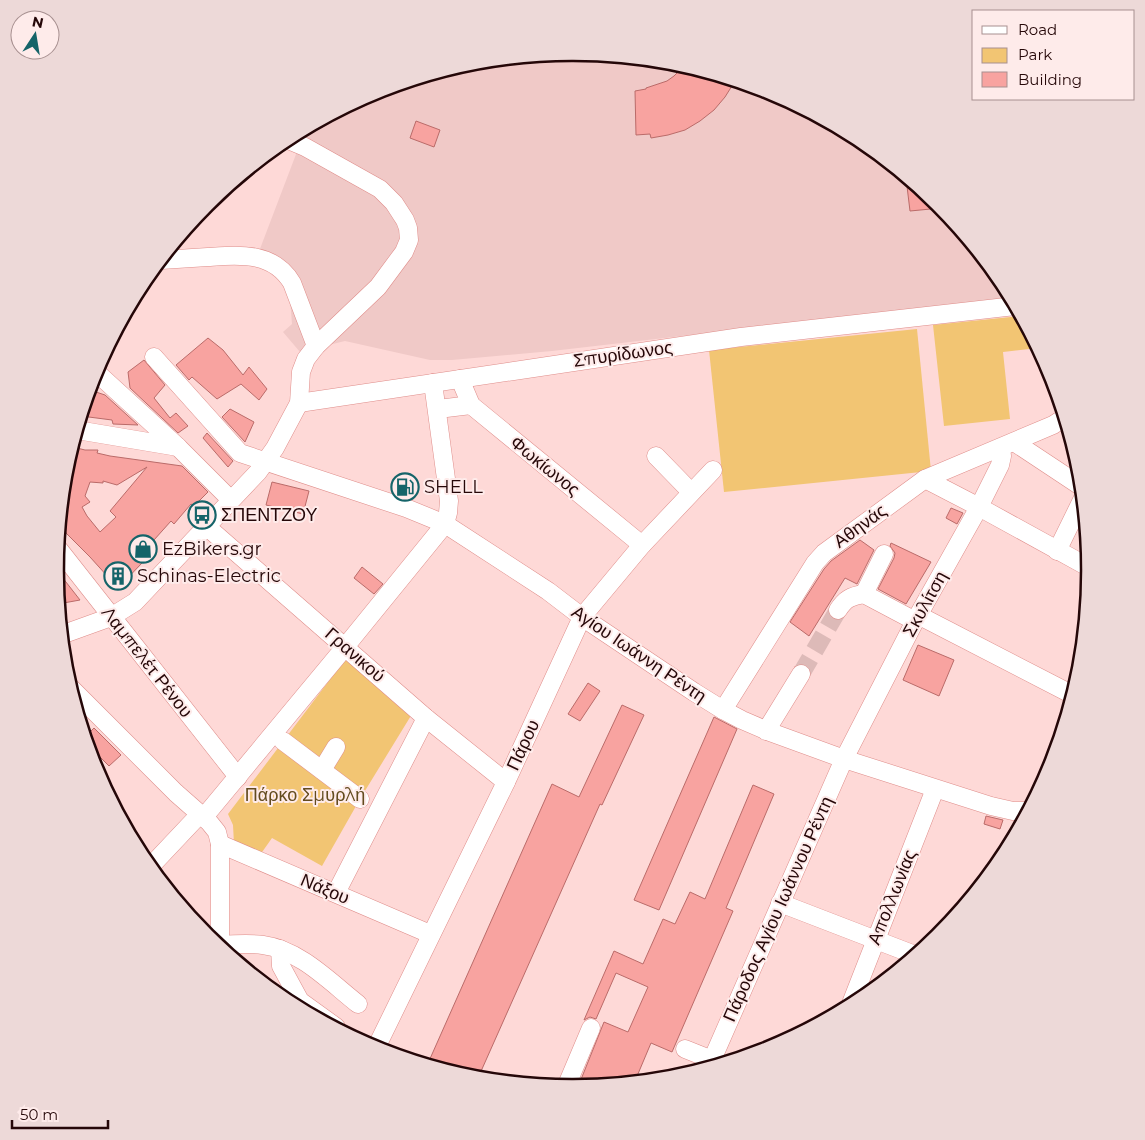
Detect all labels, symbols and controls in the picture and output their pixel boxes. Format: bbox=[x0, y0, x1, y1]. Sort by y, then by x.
north arrow bbox=[10, 10, 60, 60]
legend bbox=[972, 10, 1135, 100]
text: N bbox=[30, 12, 45, 32]
text: Road bbox=[1018, 20, 1057, 39]
text: Park bbox=[1018, 45, 1052, 64]
text: Building bbox=[1018, 70, 1082, 89]
street label: Σπυρίδωνος bbox=[572, 336, 674, 372]
street label: Φωκίωνος bbox=[506, 431, 584, 501]
fuel station icon: SHELL bbox=[390, 472, 420, 502]
place label: SHELL bbox=[424, 476, 483, 498]
street label: Αθηνάς bbox=[829, 499, 891, 553]
bus stop icon: ΣΠΕΝΤΖΟΥ bbox=[187, 500, 217, 530]
place label: ΣΠΕΝΤΖΟΥ bbox=[221, 504, 318, 526]
shop icon: EzBikers.gr bbox=[128, 534, 158, 564]
place label: EzBikers.gr bbox=[162, 538, 262, 560]
building icon: Schinas-Electric bbox=[103, 561, 133, 591]
place label: Schinas-Electric bbox=[137, 565, 281, 587]
street label: Σκυλίτση bbox=[898, 567, 952, 641]
street label: Αγίου Ιωάννη Ρέντη bbox=[568, 601, 710, 707]
street label: Λαμπελέτ Ρένου bbox=[97, 602, 197, 722]
street label: Γρανικού bbox=[321, 623, 389, 687]
street label: Πάρου bbox=[502, 716, 544, 774]
park label: Πάρκο Σµυρλή bbox=[245, 784, 365, 806]
street label: Πάροδος Αγίου Ιωάννου Ρέντη bbox=[718, 793, 838, 1025]
street label: Απολλωνίας bbox=[863, 846, 921, 948]
street label: Νάξου bbox=[297, 869, 353, 909]
scale bar bbox=[12, 1098, 109, 1130]
text: 50 m bbox=[20, 1105, 58, 1124]

